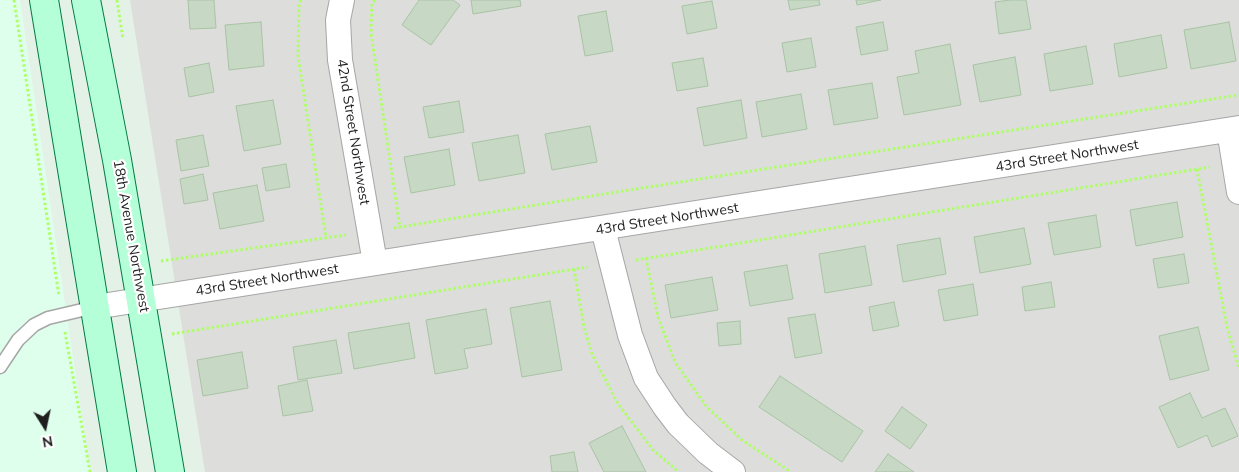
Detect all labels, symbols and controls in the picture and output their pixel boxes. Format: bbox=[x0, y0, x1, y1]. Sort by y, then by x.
street label: 42nd Street Northwest bbox=[333, 58, 373, 206]
street label: 43rd Street Northwest bbox=[994, 136, 1140, 176]
street label: 18th Avenue Northwest bbox=[109, 159, 153, 313]
street label: 43rd Street Northwest bbox=[594, 199, 740, 239]
street label: 43rd Street Northwest bbox=[194, 260, 340, 300]
north arrow bbox=[20, 402, 70, 452]
text: N bbox=[41, 432, 54, 452]

